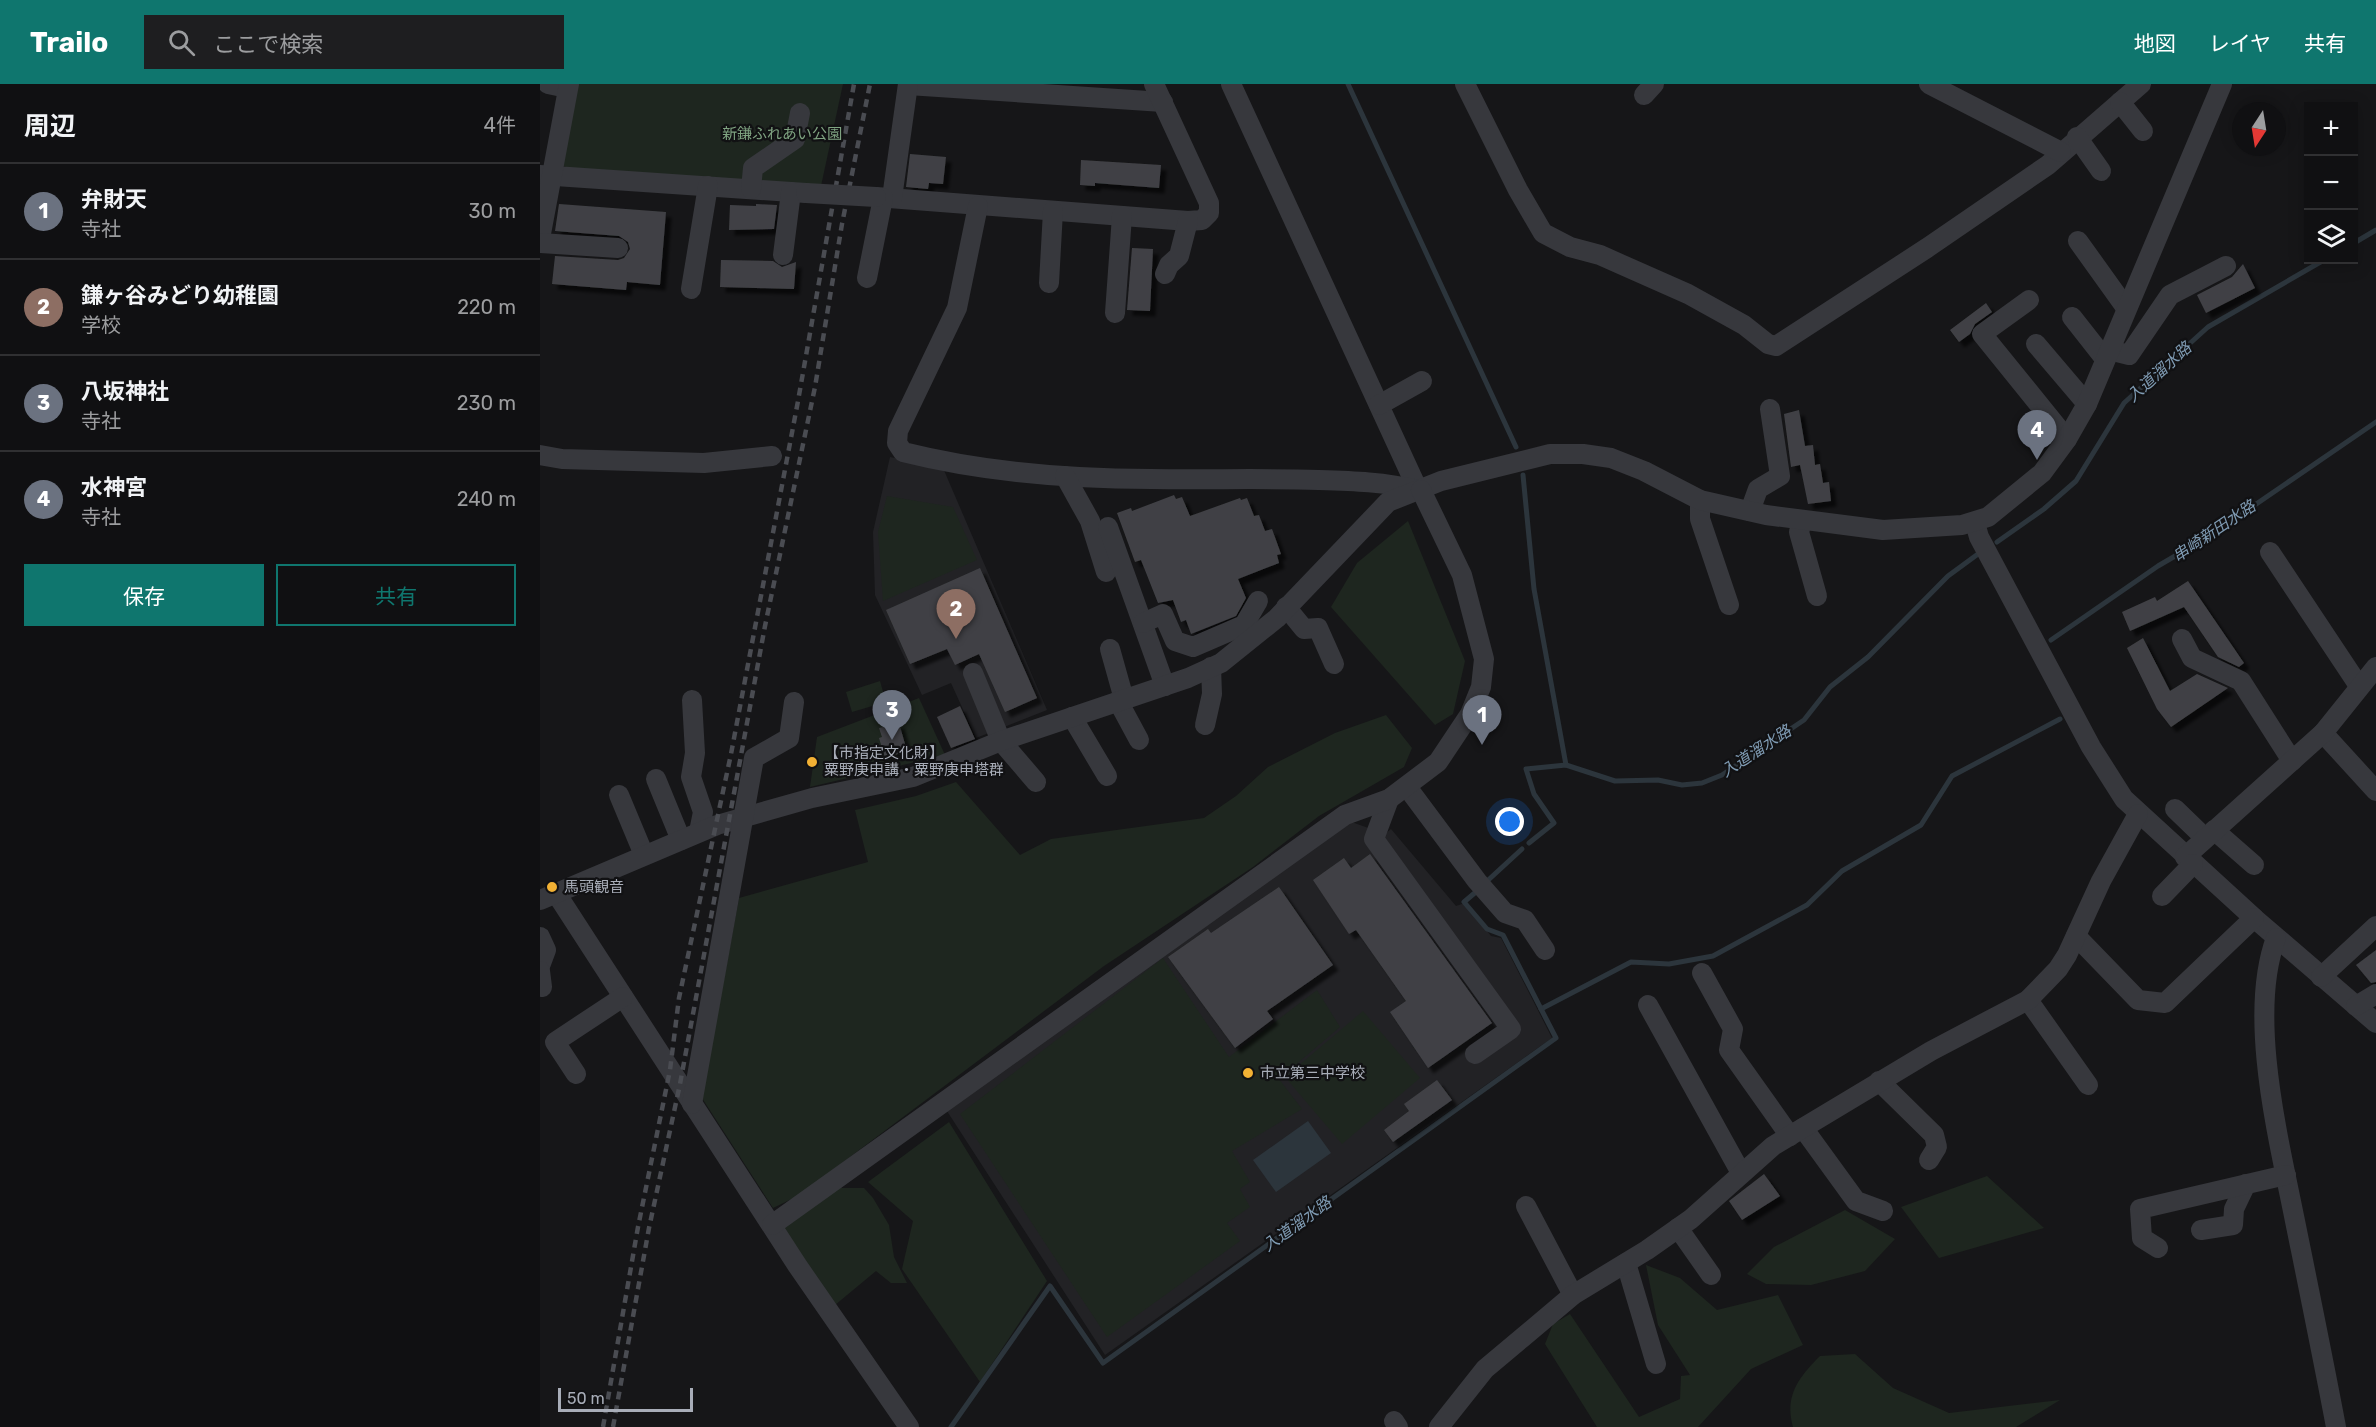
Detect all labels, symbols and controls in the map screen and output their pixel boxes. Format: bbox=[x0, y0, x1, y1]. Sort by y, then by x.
search box bbox=[144, 15, 564, 69]
text: Trailo bbox=[30, 26, 108, 59]
icon: search bbox=[165, 26, 198, 59]
text: ここで検索 bbox=[213, 31, 323, 58]
text: 地図 bbox=[2134, 31, 2176, 56]
text: レイヤ bbox=[2209, 31, 2271, 56]
text: 共有 bbox=[2304, 31, 2346, 56]
north arrow bbox=[2232, 102, 2286, 156]
map controls bbox=[2304, 102, 2358, 264]
button: + bbox=[2304, 102, 2358, 156]
text: 周辺 bbox=[24, 111, 76, 142]
text: 4件 bbox=[484, 113, 516, 137]
park label: 新鎌ふれあい公園 bbox=[722, 125, 842, 143]
button: − bbox=[2304, 156, 2358, 210]
text: 弁財天 bbox=[81, 186, 147, 213]
text: 1 bbox=[39, 199, 48, 223]
text: 30 m bbox=[469, 199, 516, 223]
button: layers bbox=[2304, 210, 2358, 264]
text: 寺社 bbox=[81, 217, 121, 241]
text: 鎌ヶ谷みどり幼稚園 bbox=[81, 282, 279, 309]
text: 2 bbox=[37, 295, 50, 319]
text: 220 m bbox=[457, 295, 516, 319]
text: 学校 bbox=[81, 313, 121, 337]
water label: 入道溜水路 bbox=[2123, 337, 2197, 406]
text: 八坂神社 bbox=[81, 378, 169, 405]
text: 3 bbox=[37, 391, 50, 415]
text: 230 m bbox=[457, 391, 516, 415]
text: 寺社 bbox=[81, 409, 121, 433]
pin: 4 bbox=[2018, 410, 2056, 460]
text: 水神宮 bbox=[81, 474, 147, 501]
text: 4 bbox=[37, 487, 50, 511]
text: 240 m bbox=[457, 487, 516, 511]
water label: 串崎新田水路 bbox=[2169, 495, 2261, 566]
text: 寺社 bbox=[81, 505, 121, 529]
button: 保存 bbox=[24, 564, 264, 626]
button: 共有 bbox=[276, 564, 516, 626]
pin: 2 bbox=[936, 590, 976, 639]
pin: 3 bbox=[872, 690, 912, 740]
pin: 1 bbox=[1462, 696, 1502, 745]
water label: 入道溜水路 bbox=[1717, 720, 1796, 781]
place label: 【市指定文化財】 粟野庚申講・粟野庚申塔群 bbox=[824, 744, 1004, 779]
marker: 【市指定文化財】 粟野庚申講・粟野庚申塔群 bbox=[805, 755, 819, 769]
your location bbox=[1495, 807, 1524, 836]
place label: 馬頭観音 bbox=[564, 878, 624, 896]
marker: 馬頭観音 bbox=[545, 880, 559, 894]
place label: 市立第三中学校 bbox=[1260, 1064, 1365, 1082]
marker: 市立第三中学校 bbox=[1241, 1066, 1255, 1080]
water label: 入道溜水路 bbox=[1259, 1192, 1337, 1255]
scale bar bbox=[558, 1385, 693, 1412]
text: 50 m bbox=[567, 1389, 605, 1408]

